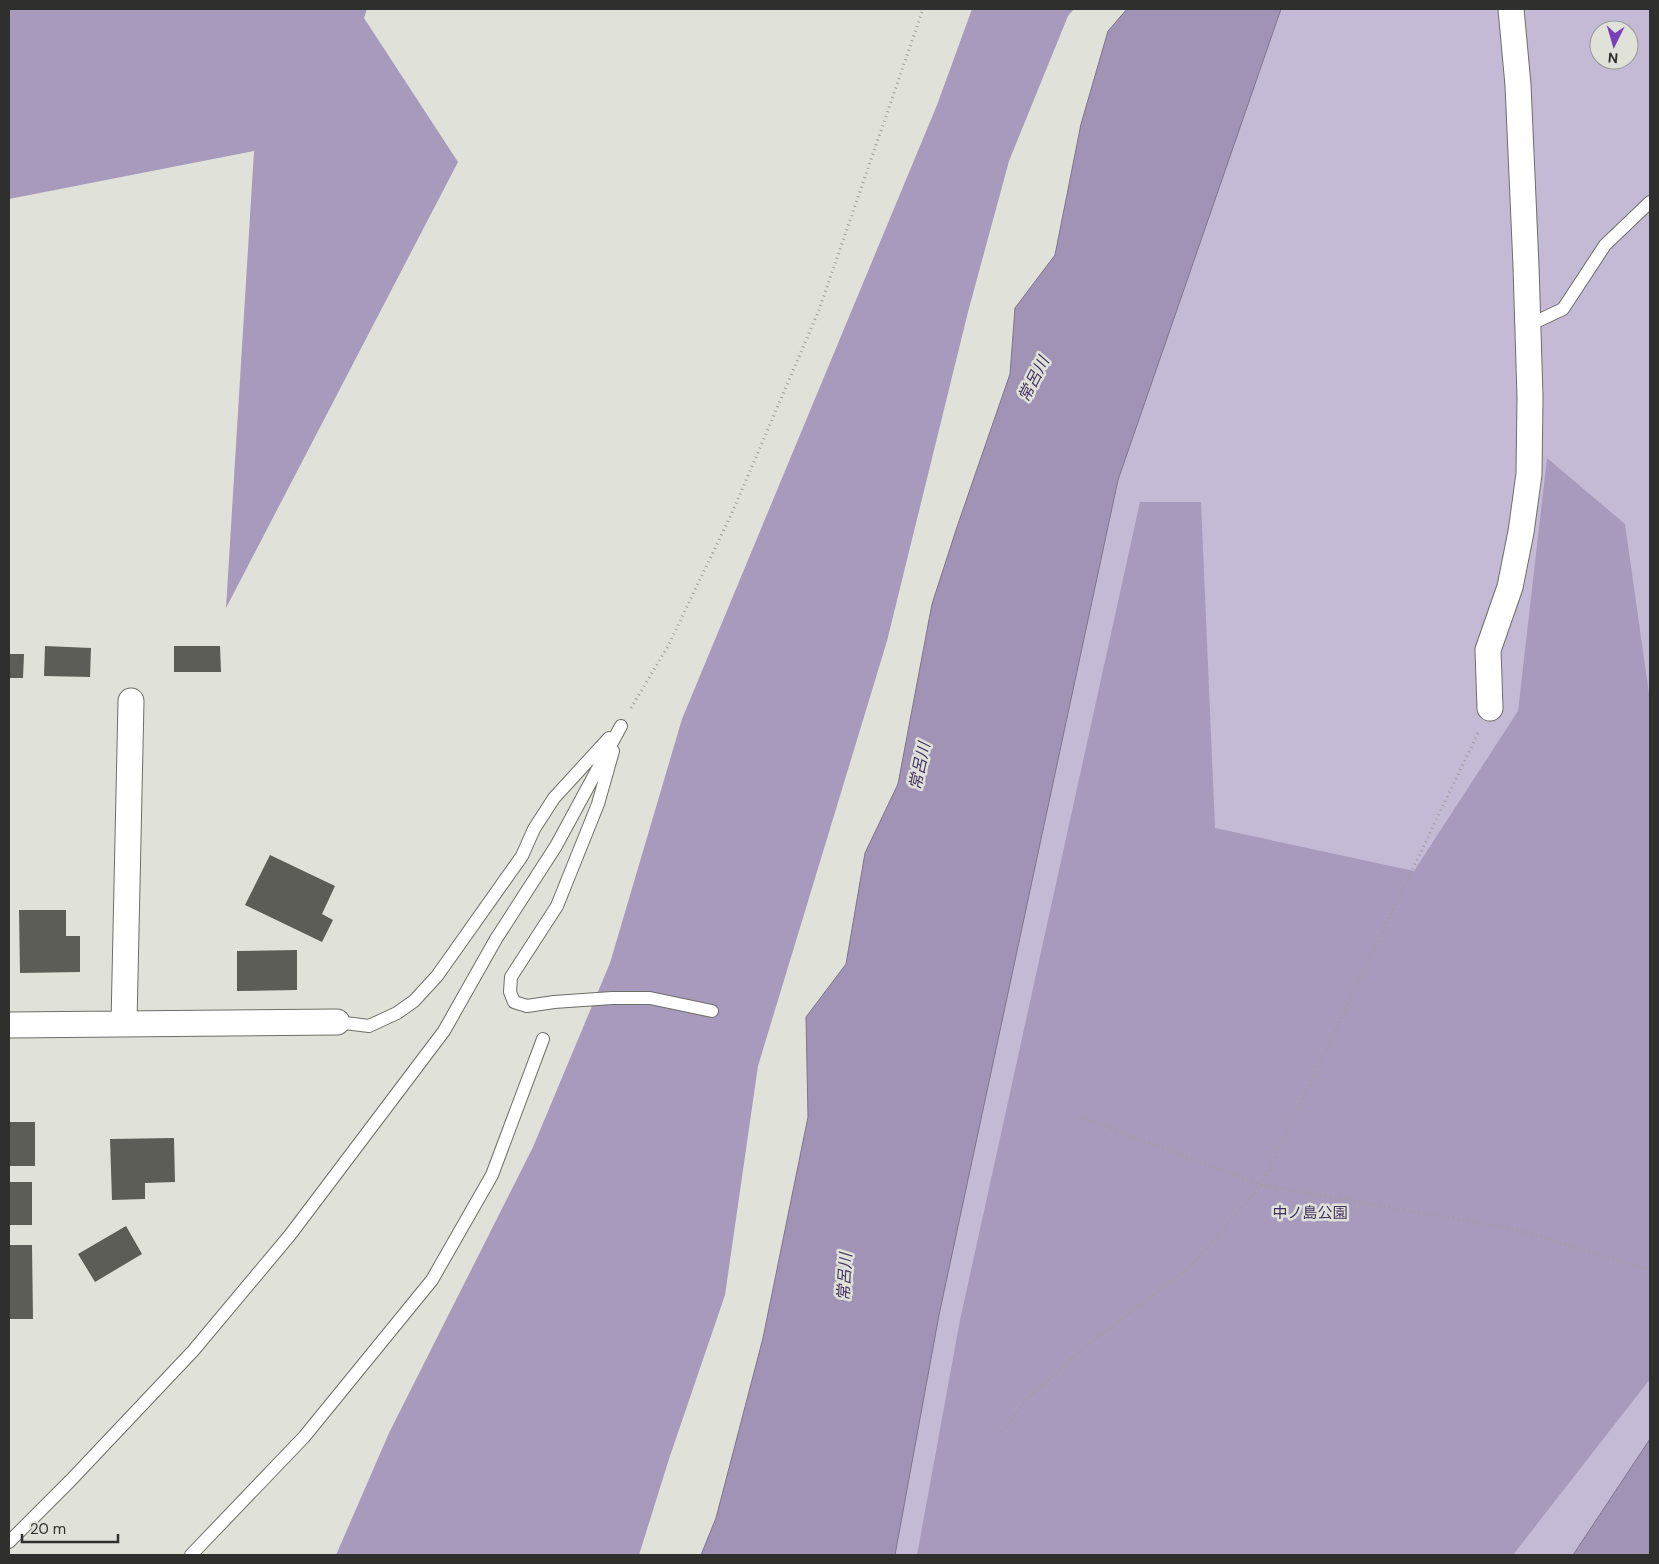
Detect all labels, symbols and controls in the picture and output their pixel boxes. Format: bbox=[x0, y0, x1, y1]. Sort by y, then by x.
north arrow bbox=[1589, 20, 1639, 70]
text: N bbox=[1607, 49, 1619, 67]
water label: 常呂川 bbox=[1013, 351, 1055, 405]
water label: 常呂川 bbox=[904, 738, 935, 792]
park label: 中ノ島公園 bbox=[1272, 1203, 1348, 1223]
water label: 常呂川 bbox=[833, 1251, 856, 1302]
scale bar bbox=[22, 1512, 119, 1544]
text: 20 m bbox=[30, 1519, 66, 1539]

